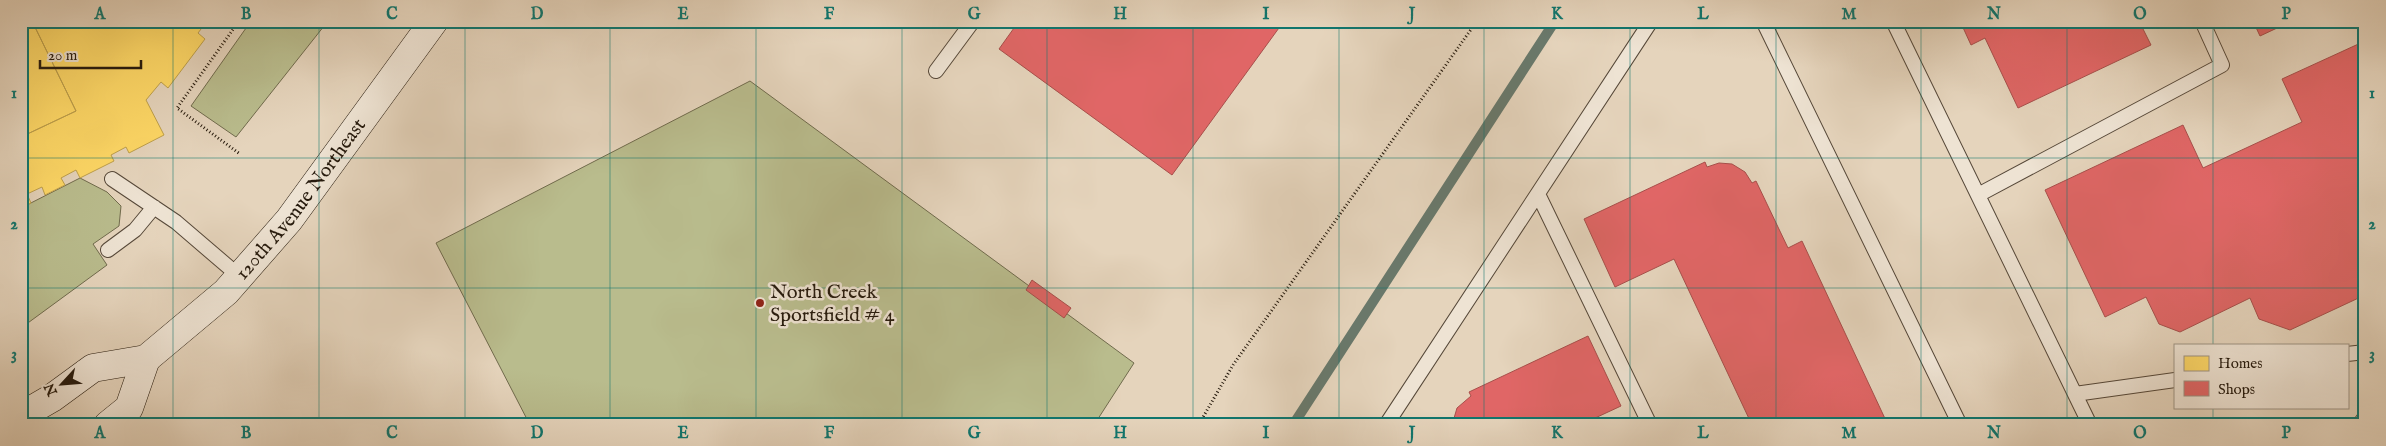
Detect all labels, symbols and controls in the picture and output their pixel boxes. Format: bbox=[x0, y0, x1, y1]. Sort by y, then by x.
text: A bbox=[94, 5, 107, 25]
text: B bbox=[241, 5, 252, 25]
text: C bbox=[386, 5, 398, 25]
text: D bbox=[531, 5, 544, 25]
text: E bbox=[677, 5, 689, 25]
text: F bbox=[824, 5, 835, 25]
text: G bbox=[968, 5, 981, 25]
text: H bbox=[1113, 5, 1127, 25]
text: I bbox=[1263, 5, 1270, 25]
text: J bbox=[1407, 5, 1416, 25]
text: K bbox=[1551, 5, 1564, 25]
text: L bbox=[1697, 5, 1709, 25]
text: M bbox=[1841, 5, 1857, 25]
text: N bbox=[1986, 5, 2001, 25]
text: O bbox=[2133, 5, 2147, 25]
text: P bbox=[2281, 5, 2291, 25]
scale bar bbox=[40, 38, 141, 70]
text: 20 m bbox=[48, 46, 78, 65]
text: 1 bbox=[11, 84, 17, 104]
text: 1 bbox=[2369, 84, 2375, 104]
street label: 120th Avenue Northeast bbox=[230, 113, 371, 285]
text: 2 bbox=[10, 215, 18, 235]
text: 2 bbox=[2368, 215, 2376, 235]
place label: North Creek Sportsfield # 4 bbox=[770, 280, 895, 328]
marker: North Creek Sportsfield # 4 bbox=[754, 297, 766, 309]
legend bbox=[2174, 344, 2348, 408]
text: 3 bbox=[11, 345, 17, 365]
text: 3 bbox=[2369, 345, 2375, 365]
text: Homes bbox=[2218, 354, 2262, 373]
north arrow bbox=[38, 358, 88, 408]
text: N bbox=[40, 380, 62, 400]
text: Shops bbox=[2218, 380, 2255, 399]
text: A bbox=[94, 424, 107, 444]
text: B bbox=[241, 424, 252, 444]
text: C bbox=[386, 424, 398, 444]
text: D bbox=[531, 424, 544, 444]
text: E bbox=[677, 424, 689, 444]
text: F bbox=[824, 424, 835, 444]
text: G bbox=[968, 424, 981, 444]
text: H bbox=[1113, 424, 1127, 444]
text: I bbox=[1263, 424, 1270, 444]
text: J bbox=[1407, 424, 1416, 444]
text: K bbox=[1551, 424, 1564, 444]
text: L bbox=[1697, 424, 1709, 444]
text: M bbox=[1841, 424, 1857, 444]
text: N bbox=[1986, 424, 2001, 444]
text: O bbox=[2133, 424, 2147, 444]
text: P bbox=[2281, 424, 2291, 444]

